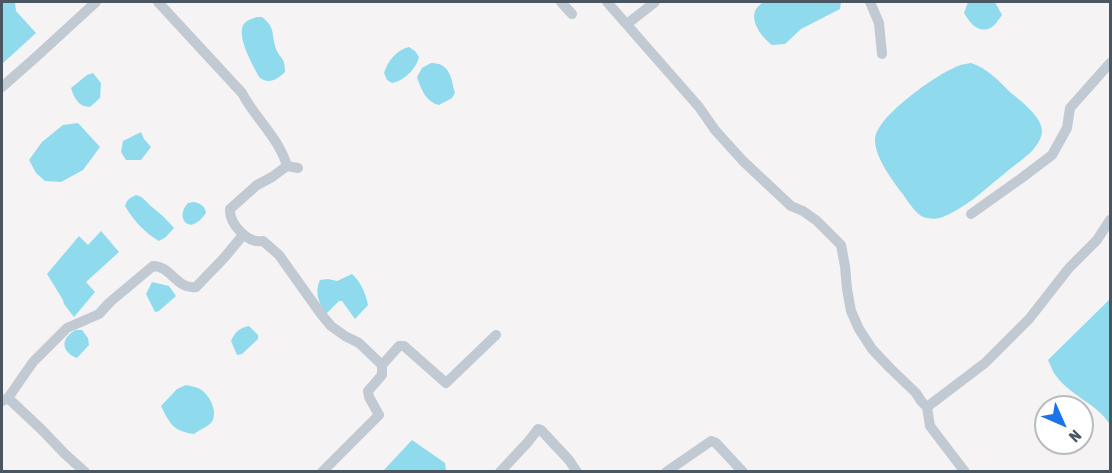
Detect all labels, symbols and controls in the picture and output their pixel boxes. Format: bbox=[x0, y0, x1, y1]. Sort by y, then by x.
north arrow bbox=[1034, 395, 1094, 455]
text: N bbox=[1066, 427, 1085, 446]

